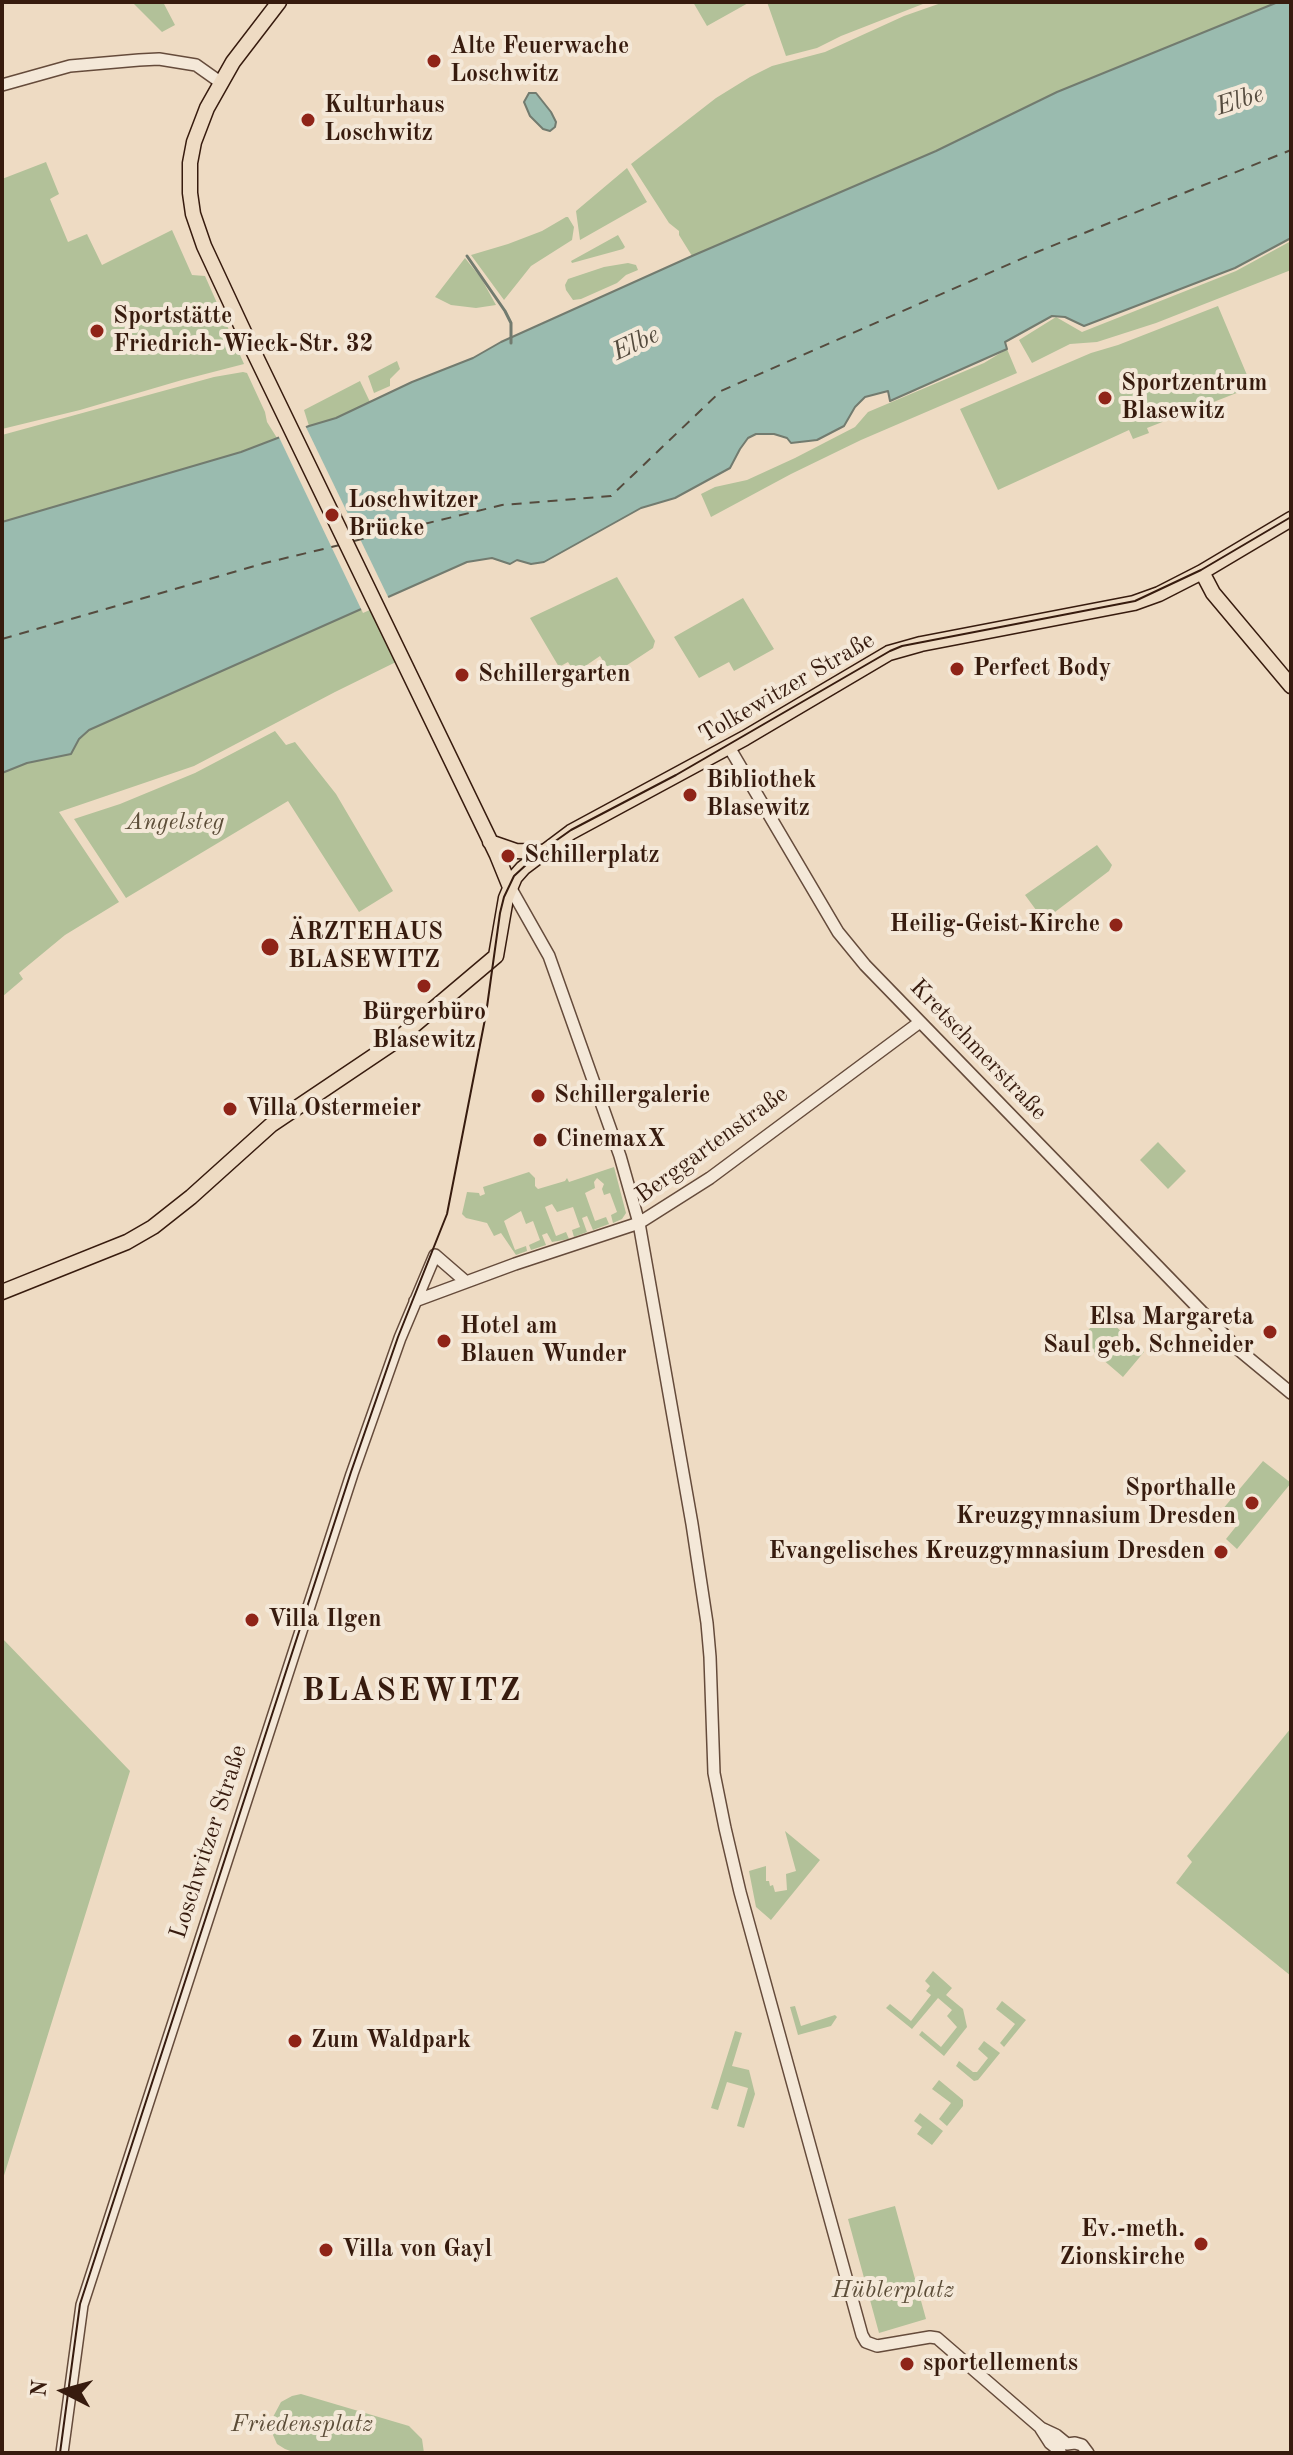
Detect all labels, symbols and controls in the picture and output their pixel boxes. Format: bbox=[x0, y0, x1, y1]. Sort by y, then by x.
place label: Alte Feuerwache Loschwitz bbox=[450, 33, 629, 89]
marker: Alte Feuerwache Loschwitz bbox=[425, 52, 443, 70]
water label: Elbe bbox=[1212, 79, 1268, 123]
place label: Kulturhaus Loschwitz bbox=[324, 92, 445, 148]
marker: Kulturhaus Loschwitz bbox=[299, 111, 317, 129]
place label: Sportstätte Friedrich-Wieck-Str. 32 bbox=[113, 303, 373, 359]
water label: Elbe bbox=[607, 320, 665, 368]
marker: Sportstätte Friedrich-Wieck-Str. 32 bbox=[88, 322, 106, 340]
place label: Sportzentrum Blasewitz bbox=[1121, 370, 1267, 426]
marker: Sportzentrum Blasewitz bbox=[1096, 389, 1114, 407]
place label: Loschwitzer Brücke bbox=[348, 487, 478, 543]
marker: Loschwitzer Brücke bbox=[323, 506, 341, 524]
street label: Tolkewitzer Straße bbox=[694, 626, 880, 750]
place label: Perfect Body bbox=[973, 655, 1111, 683]
marker: Perfect Body bbox=[948, 660, 966, 678]
place label: Schillergarten bbox=[478, 661, 630, 689]
marker: Schillergarten bbox=[453, 666, 471, 684]
place label: Bibliothek Blasewitz bbox=[706, 767, 816, 823]
marker: Bibliothek Blasewitz bbox=[681, 786, 699, 804]
park label: Angelsteg bbox=[126, 809, 224, 837]
place label: Schillerplatz bbox=[524, 842, 660, 870]
marker: Schillerplatz bbox=[499, 847, 517, 865]
place label: Heilig-Geist-Kirche bbox=[889, 911, 1100, 939]
marker: Heilig-Geist-Kirche bbox=[1107, 916, 1125, 934]
place label: ÄRZTEHAUS BLASEWITZ bbox=[288, 919, 443, 975]
marker: ÄRZTEHAUS BLASEWITZ bbox=[259, 936, 281, 958]
street label: Kretschmerstraße bbox=[903, 973, 1053, 1127]
marker: Bürgerbüro Blasewitz bbox=[415, 977, 433, 995]
place label: Bürgerbüro Blasewitz bbox=[362, 999, 486, 1055]
street label: Berggartenstraße bbox=[630, 1080, 794, 1210]
place label: Schillergalerie bbox=[554, 1082, 710, 1110]
marker: Schillergalerie bbox=[529, 1087, 547, 1105]
place label: Villa Ostermeier bbox=[246, 1095, 421, 1123]
marker: Villa Ostermeier bbox=[221, 1100, 239, 1118]
place label: CinemaxX bbox=[556, 1126, 665, 1154]
marker: CinemaxX bbox=[531, 1131, 549, 1149]
place label: Elsa Margareta Saul geb. Schneider bbox=[1043, 1304, 1254, 1360]
place label: Hotel am Blauen Wunder bbox=[460, 1313, 627, 1369]
marker: Elsa Margareta Saul geb. Schneider bbox=[1261, 1323, 1279, 1341]
marker: Hotel am Blauen Wunder bbox=[435, 1332, 453, 1350]
place label: Sporthalle Kreuzgymnasium Dresden bbox=[956, 1475, 1236, 1531]
marker: Sporthalle Kreuzgymnasium Dresden bbox=[1243, 1494, 1261, 1512]
place label: Evangelisches Kreuzgymnasium Dresden bbox=[769, 1538, 1205, 1566]
marker: Evangelisches Kreuzgymnasium Dresden bbox=[1212, 1543, 1230, 1561]
place label: Villa Ilgen bbox=[268, 1606, 382, 1634]
marker: Villa Ilgen bbox=[243, 1611, 261, 1629]
district label: BLASEWITZ bbox=[302, 1673, 522, 1711]
street label: Loschwitzer Straße bbox=[164, 1741, 254, 1943]
place label: Zum Waldpark bbox=[311, 2027, 471, 2055]
marker: Zum Waldpark bbox=[286, 2032, 304, 2050]
place label: Ev.-meth. Zionskirche bbox=[1060, 2216, 1185, 2272]
marker: Ev.-meth. Zionskirche bbox=[1192, 2235, 1210, 2253]
place label: Villa von Gayl bbox=[342, 2236, 492, 2264]
marker: Villa von Gayl bbox=[317, 2241, 335, 2259]
park label: Hüblerplatz bbox=[832, 2277, 954, 2305]
place label: sportellements bbox=[923, 2350, 1078, 2378]
north arrow bbox=[24, 2351, 104, 2431]
marker: sportellements bbox=[898, 2355, 916, 2373]
text: N bbox=[28, 2379, 52, 2398]
park label: Friedensplatz bbox=[231, 2411, 373, 2439]

